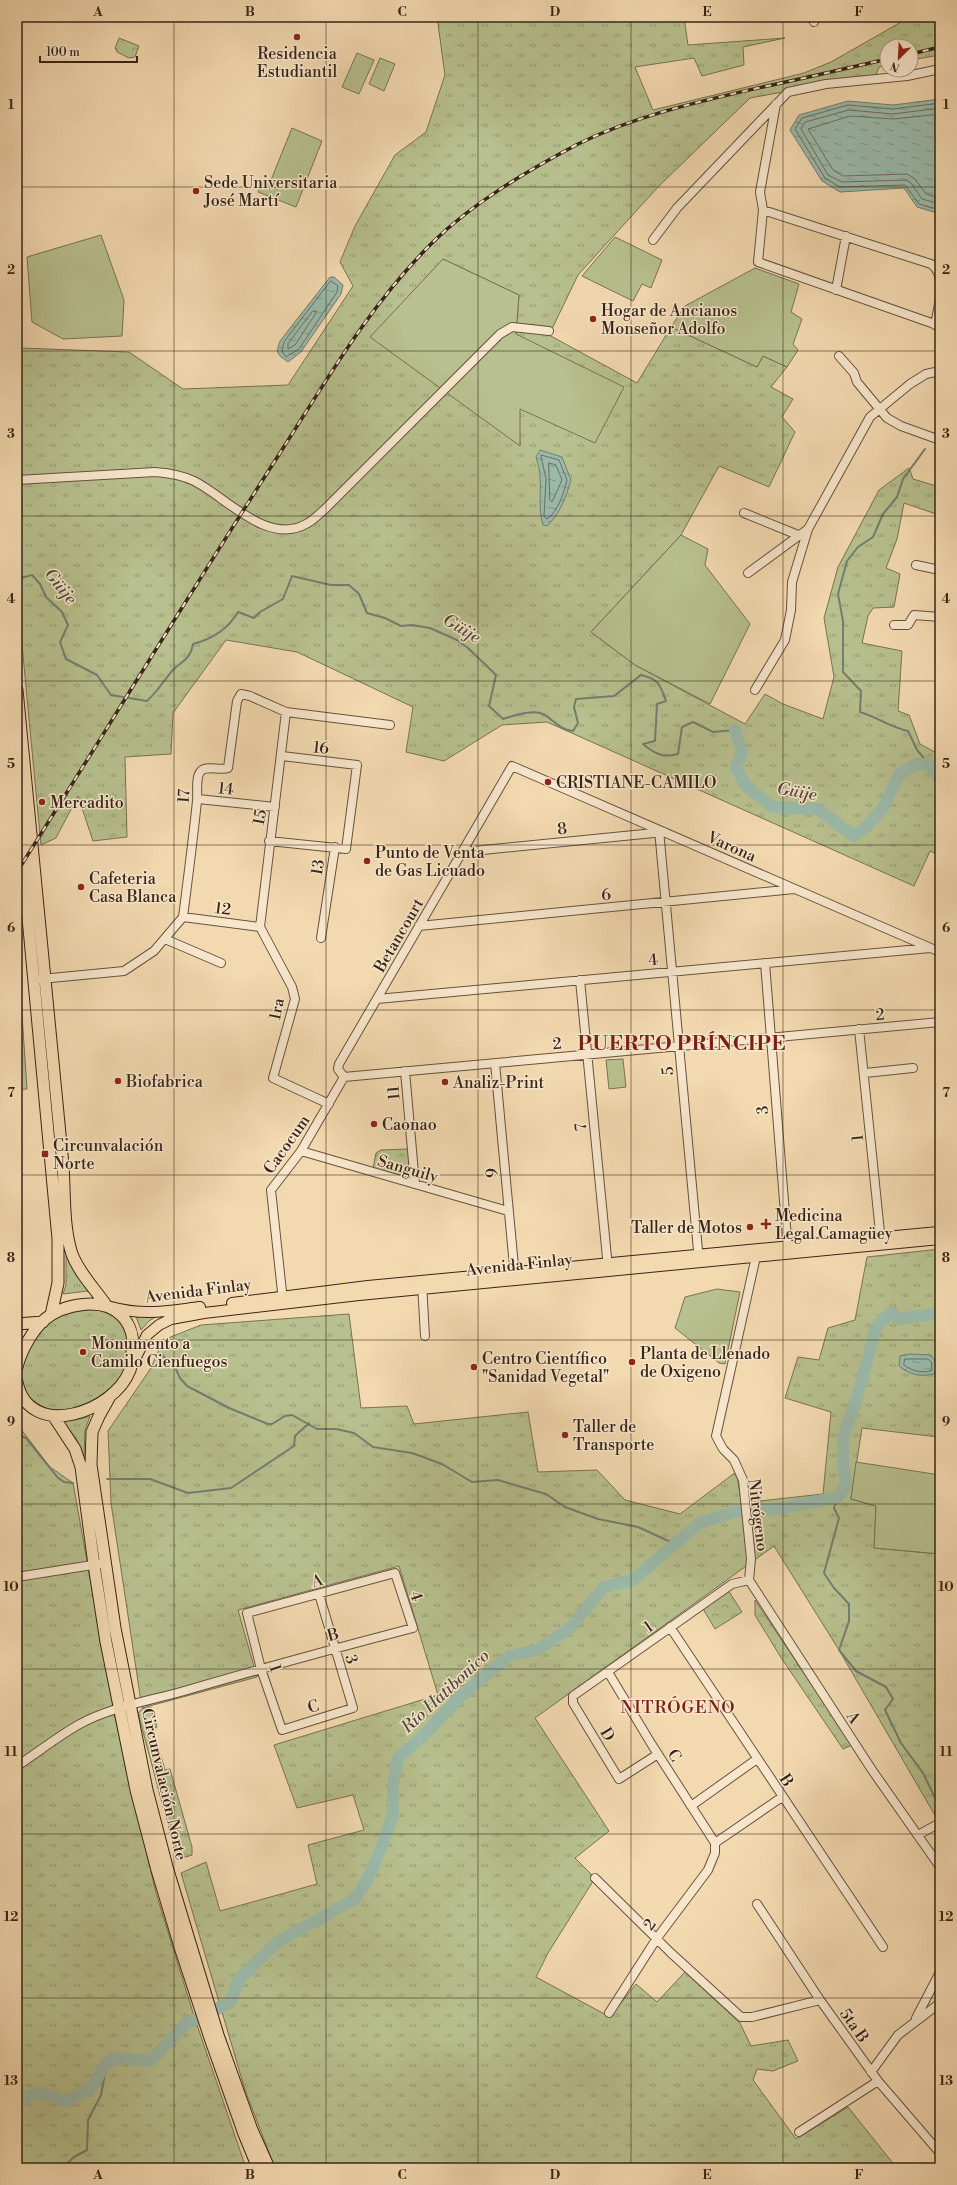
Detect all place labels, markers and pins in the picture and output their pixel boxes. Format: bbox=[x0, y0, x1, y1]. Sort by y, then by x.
marker: Residencia Estudiantil bbox=[292, 32, 302, 42]
place label: Residencia Estudiantil bbox=[257, 44, 338, 82]
place label: Sede Universitaria José Martí bbox=[203, 173, 338, 211]
marker: Sede Universitaria José Martí bbox=[191, 186, 201, 196]
place label: Hogar de Ancianos Monseñor Adolfo bbox=[601, 301, 737, 339]
marker: Hogar de Ancianos Monseñor Adolfo bbox=[588, 314, 598, 324]
place label: CRISTIANE-CAMILO bbox=[556, 773, 717, 793]
marker: CRISTIANE-CAMILO bbox=[543, 777, 553, 787]
place label: Mercadito bbox=[50, 793, 124, 813]
marker: Mercadito bbox=[37, 797, 47, 807]
place label: Punto de Venta de Gas Licuado bbox=[375, 843, 486, 881]
marker: Punto de Venta de Gas Licuado bbox=[362, 856, 372, 866]
place label: Cafeteria Casa Blanca bbox=[89, 869, 177, 907]
marker: Cafeteria Casa Blanca bbox=[76, 882, 86, 892]
place label: Biofabrica bbox=[125, 1072, 204, 1092]
place label: Analiz-Print bbox=[452, 1073, 545, 1093]
marker: Biofabrica bbox=[113, 1076, 123, 1086]
marker: Analiz-Print bbox=[440, 1077, 450, 1087]
place label: Caonao bbox=[382, 1115, 437, 1135]
marker: Caonao bbox=[369, 1119, 379, 1129]
place label: Circunvalación Norte bbox=[53, 1136, 164, 1174]
marker: Circunvalación Norte bbox=[40, 1149, 50, 1159]
place label: Medicina Legal Camagüey bbox=[775, 1206, 893, 1244]
place label: Taller de Motos bbox=[631, 1218, 742, 1238]
marker: Medicina Legal Camagüey bbox=[760, 1218, 772, 1230]
marker: Taller de Motos bbox=[745, 1222, 755, 1232]
place label: Monumento a Camilo Cienfuegos bbox=[91, 1334, 228, 1372]
place label: Planta de Llenado de Oxigeno bbox=[640, 1344, 770, 1382]
marker: Monumento a Camilo Cienfuegos bbox=[78, 1347, 88, 1357]
place label: Centro Científico "Sanidad Vegetal" bbox=[482, 1349, 609, 1387]
marker: Planta de Llenado de Oxigeno bbox=[627, 1357, 637, 1367]
marker: Centro Científico "Sanidad Vegetal" bbox=[469, 1362, 479, 1372]
place label: Taller de Transporte bbox=[573, 1417, 654, 1455]
marker: Taller de Transporte bbox=[560, 1430, 570, 1440]

